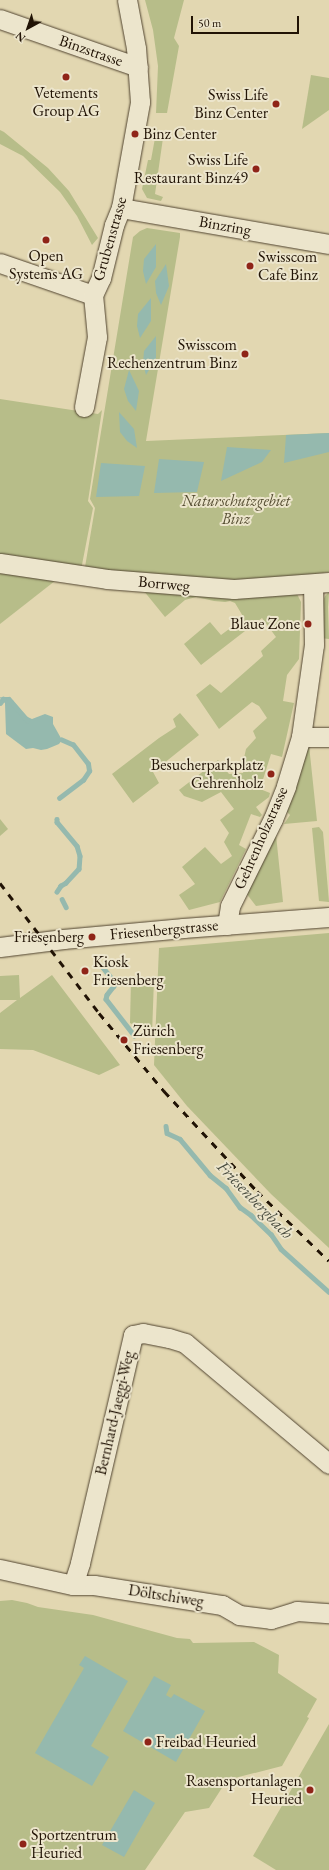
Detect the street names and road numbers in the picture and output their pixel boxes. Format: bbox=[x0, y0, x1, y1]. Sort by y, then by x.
street label: Binzstrasse bbox=[57, 31, 125, 71]
street label: Grubenstrasse bbox=[89, 195, 131, 283]
street label: Binzring bbox=[197, 212, 253, 240]
street label: Borrweg bbox=[137, 572, 191, 596]
street label: Gehrenholzstrasse bbox=[230, 784, 292, 892]
street label: Friesenbergstrasse bbox=[109, 916, 219, 944]
street label: Bernhard-Jaeggi-Weg bbox=[91, 1349, 139, 1477]
street label: Döltschiweg bbox=[127, 1581, 205, 1611]

